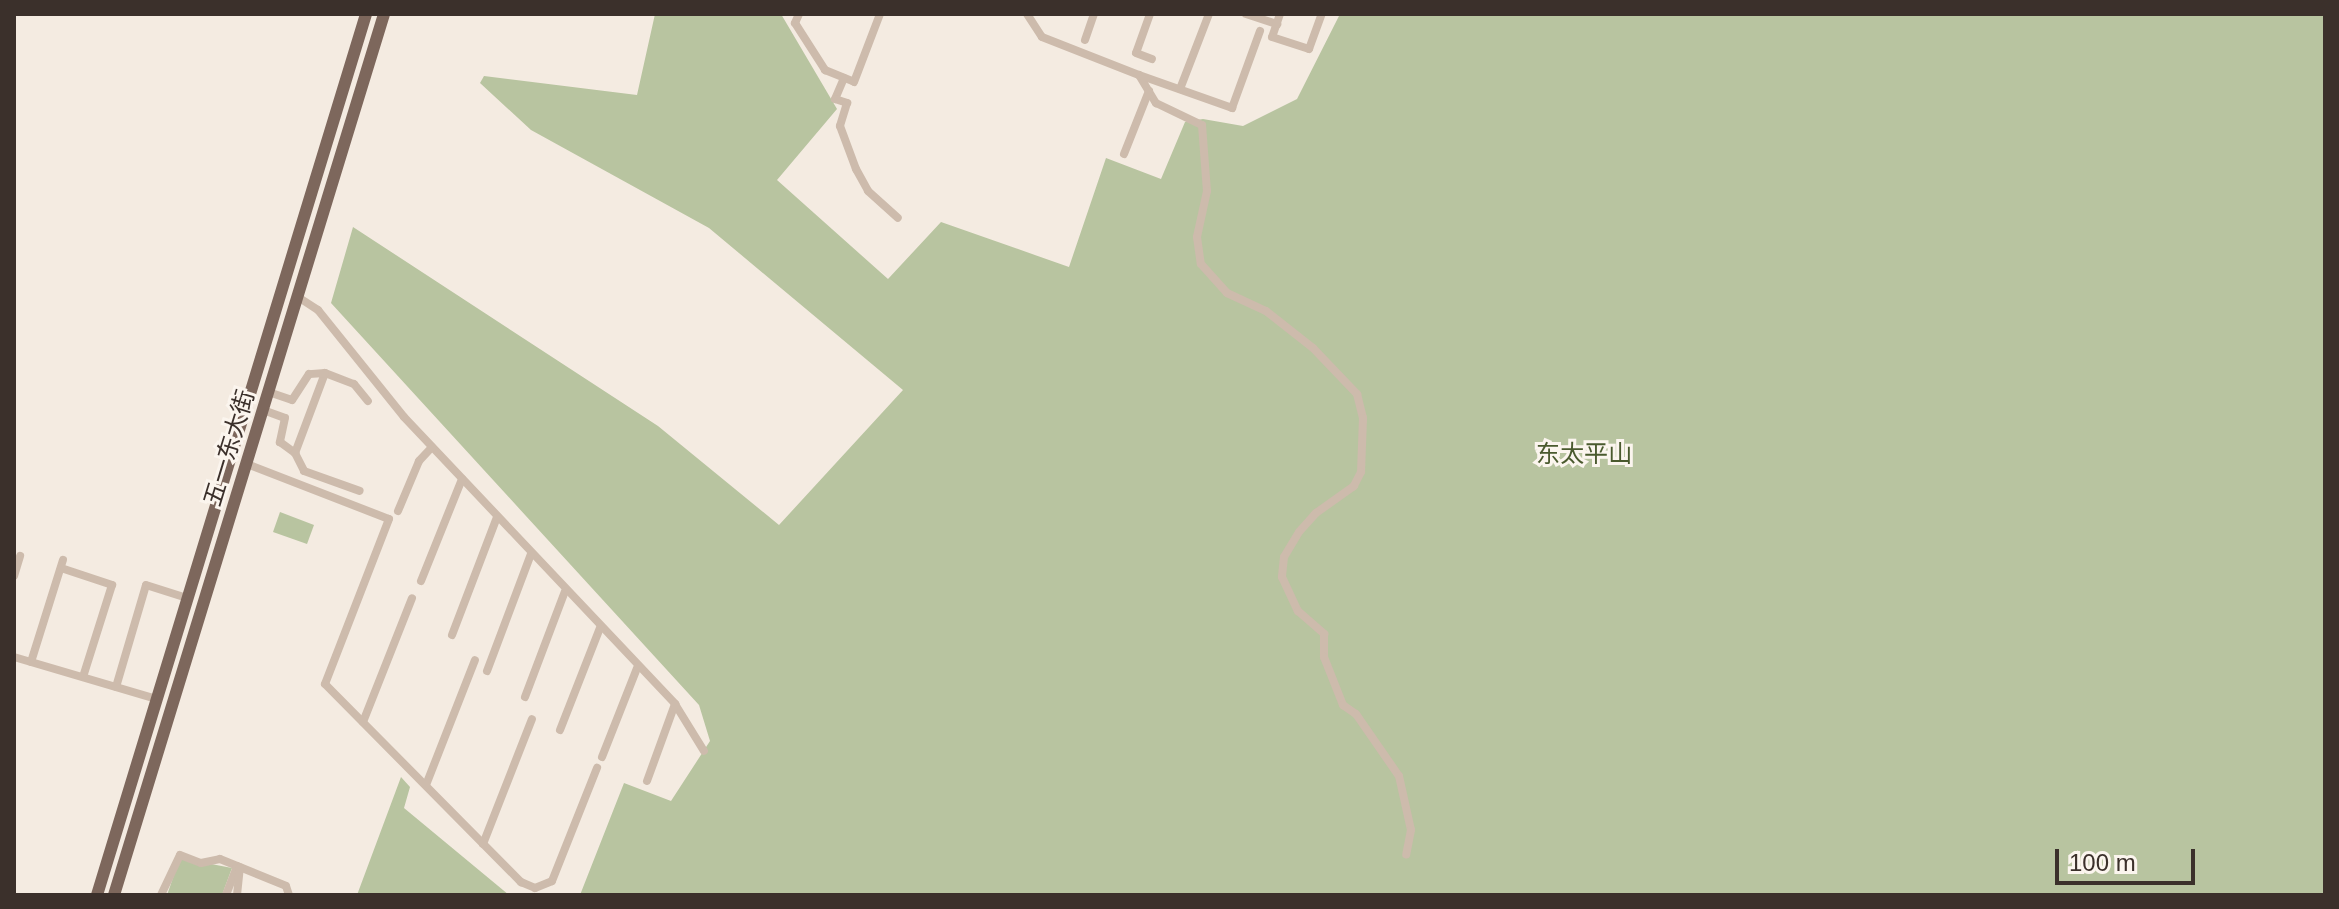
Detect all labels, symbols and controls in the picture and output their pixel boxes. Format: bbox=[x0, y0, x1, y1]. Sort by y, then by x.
street label: 五一东大街 bbox=[198, 386, 260, 510]
park label: 东太平山 bbox=[1536, 440, 1632, 468]
scale bar bbox=[2059, 833, 2199, 883]
text: 100 m bbox=[2069, 849, 2136, 876]

